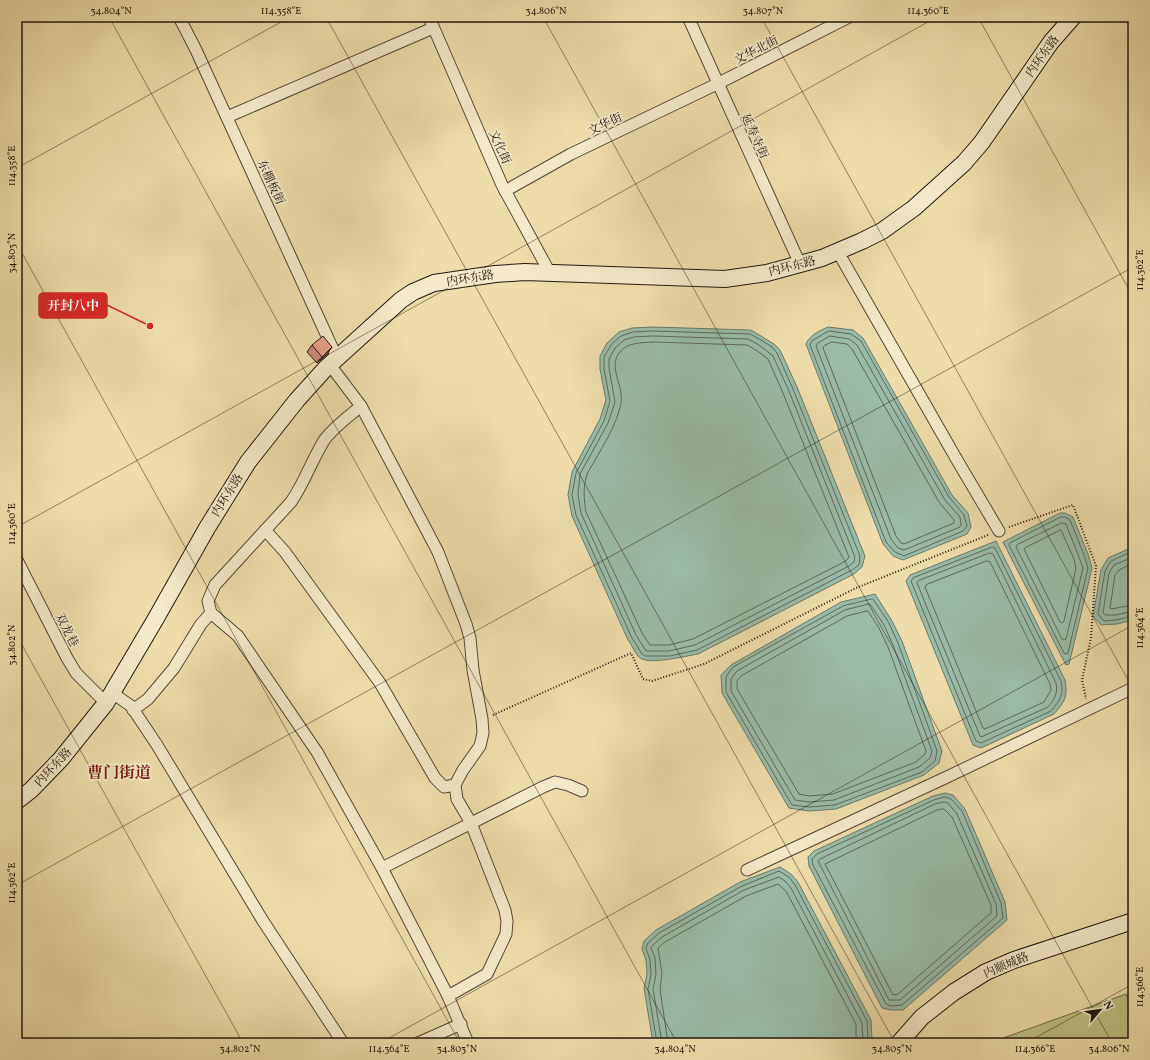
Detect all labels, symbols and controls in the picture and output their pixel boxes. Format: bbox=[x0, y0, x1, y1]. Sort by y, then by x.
text: 34.804°N bbox=[90, 4, 132, 18]
text: 114.358°E bbox=[261, 4, 301, 18]
text: 34.806°N bbox=[526, 4, 567, 18]
text: 34.807°N bbox=[743, 4, 784, 18]
text: 114.360°E bbox=[907, 4, 949, 18]
street label: 文华北街 bbox=[731, 32, 782, 69]
street label: 内环东路 bbox=[1022, 32, 1063, 81]
street label: 文华街 bbox=[586, 109, 626, 140]
street label: 延寿寺街 bbox=[737, 111, 772, 162]
street label: 文化街 bbox=[484, 128, 514, 168]
text: 114.358°E bbox=[5, 146, 19, 186]
street label: 东棚板街 bbox=[253, 157, 288, 208]
text: 34.803°N bbox=[5, 232, 19, 273]
text: 114.362°E bbox=[1133, 250, 1147, 290]
street label: 内环东路 bbox=[767, 253, 817, 281]
street label: 内环东路 bbox=[445, 267, 495, 291]
callout: 开封八中 bbox=[39, 293, 107, 318]
text: 开封八中 bbox=[47, 298, 99, 316]
street label: 内环东路 bbox=[208, 471, 247, 520]
text: 114.360°E bbox=[5, 503, 19, 545]
text: 114.364°E bbox=[1133, 608, 1147, 649]
street label: 双龙巷 bbox=[51, 611, 81, 650]
text: 34.802°N bbox=[5, 624, 19, 665]
street label: 内环东路 bbox=[32, 745, 76, 791]
district label: 曹门街道 bbox=[87, 763, 151, 785]
text: 114.362°E bbox=[5, 863, 19, 903]
street label: 内顺城路 bbox=[981, 949, 1032, 983]
text: 114.366°E bbox=[1133, 967, 1147, 1007]
north arrow bbox=[1080, 990, 1120, 1030]
text: N bbox=[1099, 999, 1116, 1013]
text: 34.802°N bbox=[220, 1042, 261, 1056]
text: 114.364°E bbox=[369, 1042, 410, 1056]
text: 34.803°N bbox=[437, 1042, 478, 1056]
text: 34.804°N bbox=[654, 1042, 696, 1056]
text: 34.805°N bbox=[872, 1042, 913, 1056]
text: 114.366°E bbox=[1015, 1042, 1055, 1056]
text: 34.806°N bbox=[1089, 1042, 1130, 1056]

